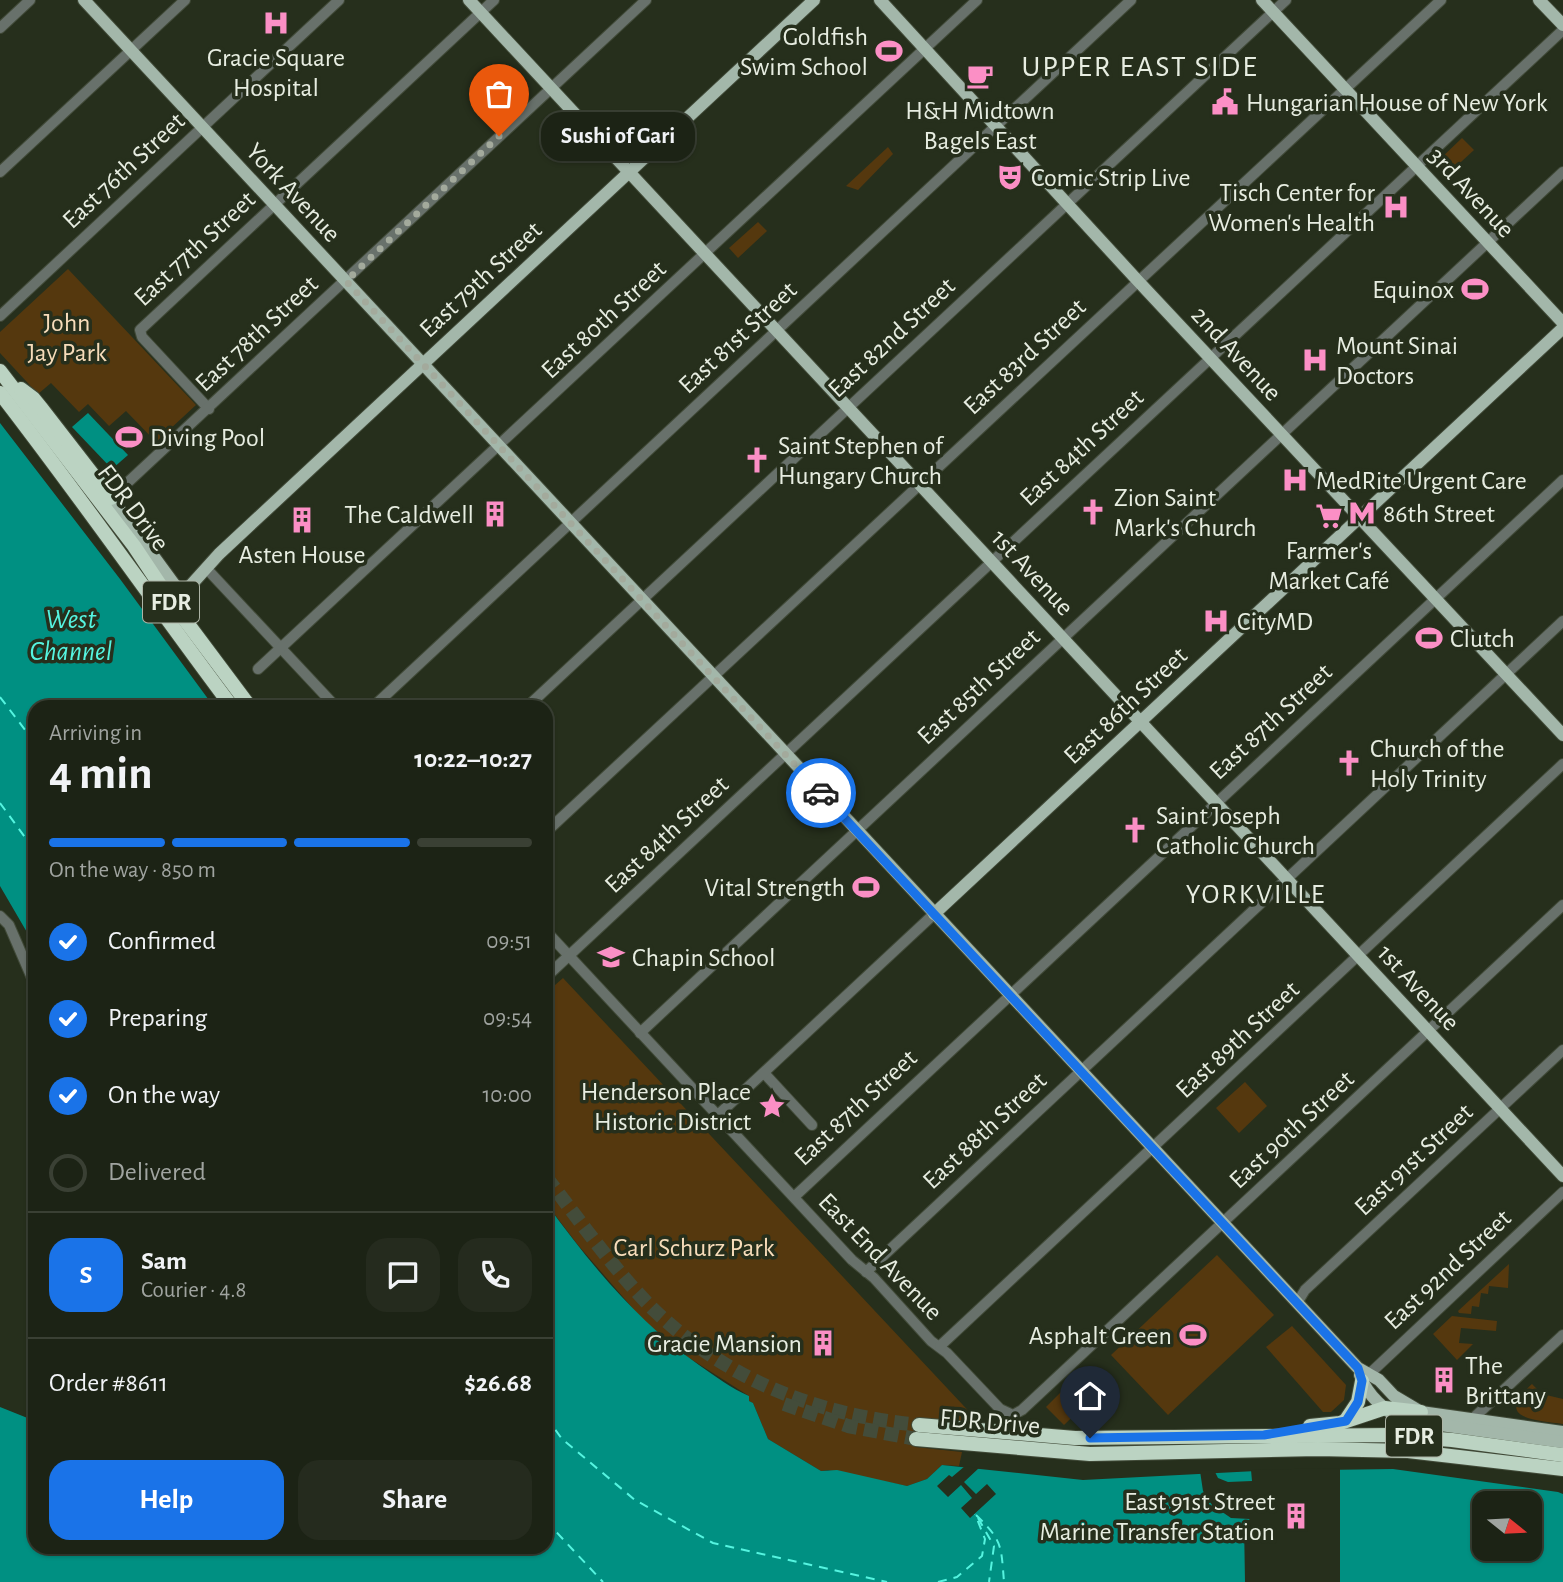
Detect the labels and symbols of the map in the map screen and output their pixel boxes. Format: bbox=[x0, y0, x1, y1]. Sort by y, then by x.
hospital icon: Gracie Square Hospital bbox=[261, 8, 291, 38]
place label: Goldfish Swim School bbox=[740, 24, 868, 80]
sports icon: Goldfish Swim School bbox=[874, 36, 904, 66]
place label: Gracie Square Hospital bbox=[207, 45, 345, 101]
district label: UPPER EAST SIDE bbox=[1021, 52, 1259, 82]
cafe icon: H&H Midtown Bagels East bbox=[965, 61, 995, 91]
pin bbox=[469, 64, 529, 136]
public building icon: Hungarian House of New York bbox=[1210, 87, 1240, 117]
place label: Hungarian House of New York bbox=[1246, 90, 1548, 116]
place label: H&H Midtown Bagels East bbox=[905, 98, 1055, 154]
street label: East 76th Street bbox=[58, 108, 190, 234]
callout: Sushi of Gari bbox=[541, 111, 695, 160]
street label: York Avenue bbox=[241, 138, 345, 247]
street label: 3rd Avenue bbox=[1423, 143, 1519, 243]
theatre icon: Comic Strip Live bbox=[995, 162, 1025, 192]
place label: Comic Strip Live bbox=[1031, 165, 1190, 191]
place label: Tisch Center for Women's Health bbox=[1208, 180, 1376, 236]
street label: East 77th Street bbox=[129, 186, 260, 311]
hospital icon: Tisch Center for Women's Health bbox=[1381, 192, 1411, 222]
street label: East 79th Street bbox=[415, 217, 547, 343]
street label: East 80th Street bbox=[536, 256, 671, 384]
street label: East 78th Street bbox=[191, 271, 323, 397]
street label: East 82nd Street bbox=[823, 273, 960, 403]
sports icon: Equinox bbox=[1460, 274, 1490, 304]
street label: East 81st Street bbox=[674, 277, 802, 399]
place label: Equinox bbox=[1372, 277, 1454, 303]
street label: East 83rd Street bbox=[959, 294, 1091, 420]
street label: 2nd Avenue bbox=[1186, 301, 1286, 406]
park label: John Jay Park bbox=[27, 310, 107, 366]
place label: Mount Sinai Doctors bbox=[1336, 333, 1458, 389]
hospital icon: Mount Sinai Doctors bbox=[1300, 345, 1330, 375]
street label: East 84th Street bbox=[1015, 384, 1148, 511]
sports icon: Diving Pool bbox=[114, 422, 144, 452]
place label: Diving Pool bbox=[150, 425, 265, 451]
place label: Saint Stephen of Hungary Church bbox=[778, 433, 945, 489]
church icon: Saint Stephen of Hungary Church bbox=[742, 445, 772, 475]
street label: FDR Drive bbox=[92, 459, 174, 556]
hospital icon: MedRite Urgent Care bbox=[1280, 465, 1310, 495]
place label: MedRite Urgent Care bbox=[1316, 468, 1527, 494]
place label: Zion Saint Mark's Church bbox=[1114, 485, 1256, 541]
church icon: Zion Saint Mark's Church bbox=[1078, 497, 1108, 527]
metro station icon: 86th Street bbox=[1347, 498, 1377, 528]
building icon: The Caldwell bbox=[480, 499, 510, 529]
supermarket icon: Farmer's Market Café bbox=[1314, 501, 1344, 531]
place label: 86th Street bbox=[1383, 501, 1495, 527]
place label: The Caldwell bbox=[344, 502, 474, 528]
building icon: Asten House bbox=[287, 505, 317, 535]
street label: 1st Avenue bbox=[986, 525, 1078, 621]
place label: Farmer's Market Café bbox=[1268, 538, 1390, 594]
place label: Asten House bbox=[238, 542, 366, 568]
road number: FDR bbox=[143, 582, 199, 622]
water label: West Channel bbox=[29, 606, 113, 666]
hospital icon: CityMD bbox=[1201, 606, 1231, 636]
place label: CityMD bbox=[1237, 609, 1313, 635]
sports icon: Clutch bbox=[1414, 623, 1444, 653]
street label: East 85th Street bbox=[913, 624, 1045, 750]
place label: Clutch bbox=[1450, 626, 1515, 652]
street label: East 86th Street bbox=[1059, 642, 1192, 769]
street label: East 87th Street bbox=[1205, 659, 1337, 785]
place label: Church of the Holy Trinity bbox=[1370, 736, 1504, 792]
church icon: Church of the Holy Trinity bbox=[1334, 748, 1364, 778]
courier bbox=[786, 758, 856, 828]
street label: East 84th Street bbox=[600, 771, 733, 898]
place label: Saint Joseph Catholic Church bbox=[1156, 803, 1315, 859]
church icon: Saint Joseph Catholic Church bbox=[1120, 815, 1150, 845]
sports icon: Vital Strength bbox=[851, 872, 881, 902]
place label: Vital Strength bbox=[704, 875, 845, 901]
district label: YORKVILLE bbox=[1186, 881, 1326, 909]
street label: 1st Avenue bbox=[1372, 940, 1464, 1036]
school or university icon: Chapin School bbox=[596, 942, 626, 972]
place label: Chapin School bbox=[632, 945, 776, 971]
street label: East 89th Street bbox=[1171, 976, 1304, 1103]
street label: East 87th Street bbox=[790, 1045, 922, 1171]
street label: East 90th Street bbox=[1224, 1066, 1359, 1194]
street label: East 88th Street bbox=[918, 1067, 1051, 1194]
place label: Henderson Place Historic District bbox=[581, 1079, 751, 1135]
place icon: Henderson Place Historic District bbox=[757, 1091, 787, 1121]
street label: East 91st Street bbox=[1350, 1099, 1478, 1221]
street label: East End Avenue bbox=[813, 1188, 947, 1325]
street label: East 92nd Street bbox=[1379, 1205, 1516, 1335]
park label: Carl Schurz Park bbox=[614, 1235, 775, 1261]
sports icon: Asphalt Green bbox=[1178, 1320, 1208, 1350]
place label: Asphalt Green bbox=[1029, 1323, 1172, 1349]
building icon: Gracie Mansion bbox=[808, 1328, 838, 1358]
place label: Gracie Mansion bbox=[647, 1331, 802, 1357]
place label: The Brittany bbox=[1465, 1353, 1546, 1409]
building icon: The Brittany bbox=[1429, 1365, 1459, 1395]
pin bbox=[1060, 1366, 1120, 1438]
street label: FDR Drive bbox=[939, 1405, 1041, 1439]
road number: FDR bbox=[1386, 1416, 1442, 1456]
place label: East 91st Street Marine Transfer Station bbox=[1039, 1489, 1275, 1545]
north arrow bbox=[1472, 1491, 1542, 1561]
building icon: East 91st Street Marine Transfer Station bbox=[1281, 1501, 1311, 1531]

